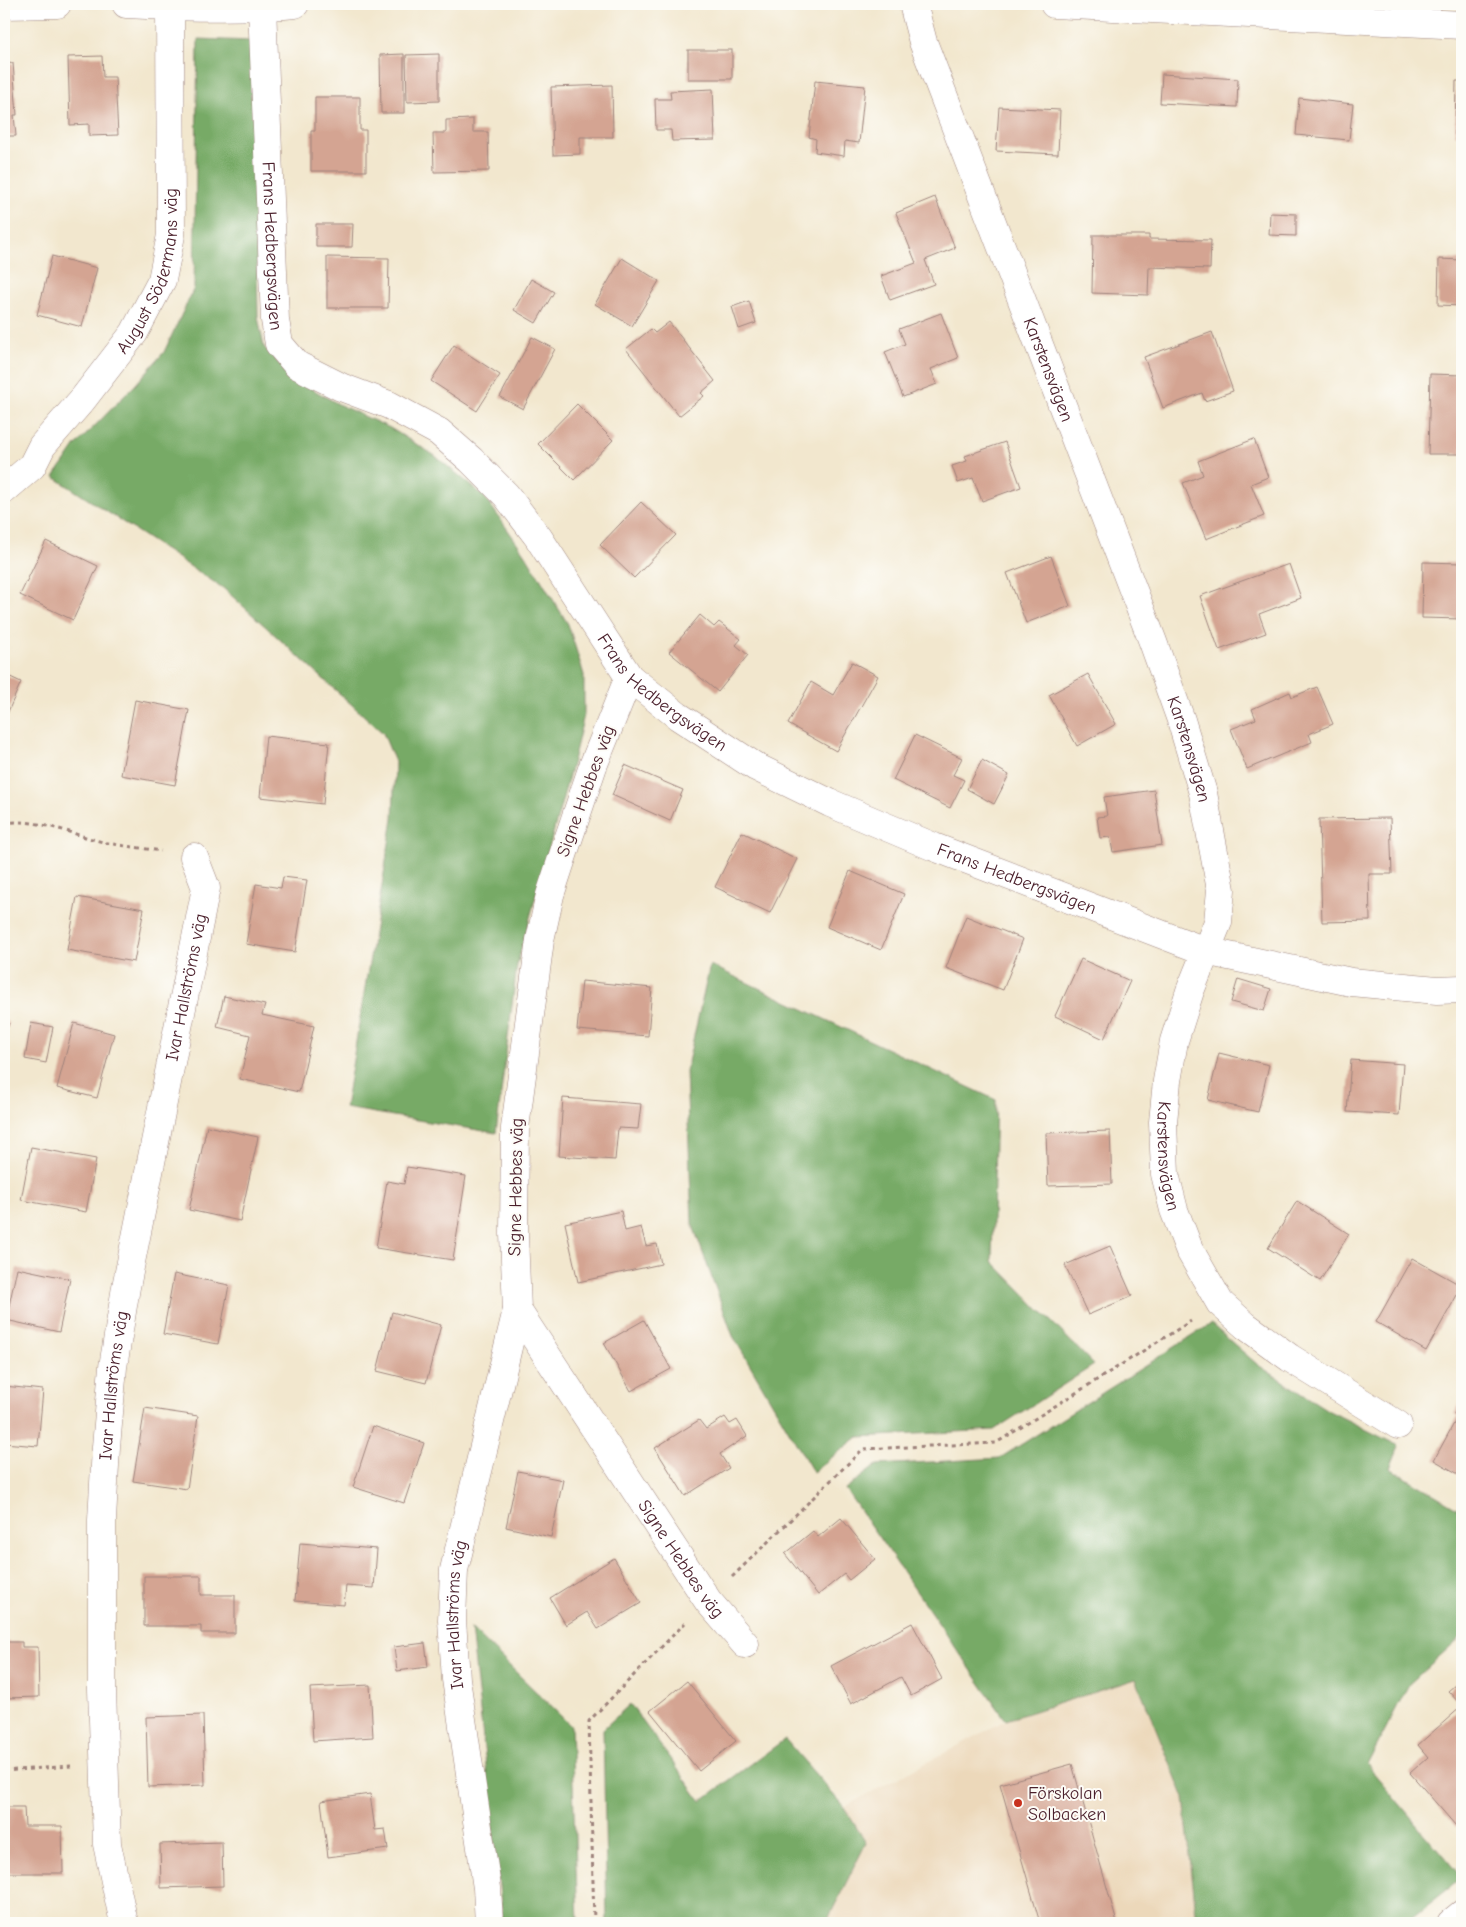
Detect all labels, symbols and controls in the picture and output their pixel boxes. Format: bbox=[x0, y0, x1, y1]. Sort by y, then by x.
street label: Frans Hedbergsvägen bbox=[258, 161, 287, 332]
street label: August Södermans väg bbox=[112, 188, 182, 358]
street label: Karstensvägen bbox=[1019, 314, 1078, 425]
street label: Frans Hedbergsvägen bbox=[593, 630, 731, 756]
street label: Karstensvägen bbox=[1163, 693, 1215, 804]
street label: Signe Hebbes väg bbox=[552, 722, 620, 860]
street label: Frans Hedbergsvägen bbox=[934, 839, 1099, 919]
street label: Ivar Hallströms väg bbox=[161, 912, 211, 1063]
street label: Karstensvägen bbox=[1152, 1100, 1184, 1213]
street label: Signe Hebbes väg bbox=[504, 1118, 528, 1256]
street label: Ivar Hallströms väg bbox=[95, 1309, 132, 1461]
street label: Signe Hebbes väg bbox=[634, 1496, 729, 1623]
street label: Ivar Hallströms väg bbox=[441, 1538, 471, 1691]
place label: Förskolan Solbacken bbox=[1028, 1783, 1106, 1825]
marker: Förskolan Solbacken bbox=[1012, 1797, 1024, 1809]

